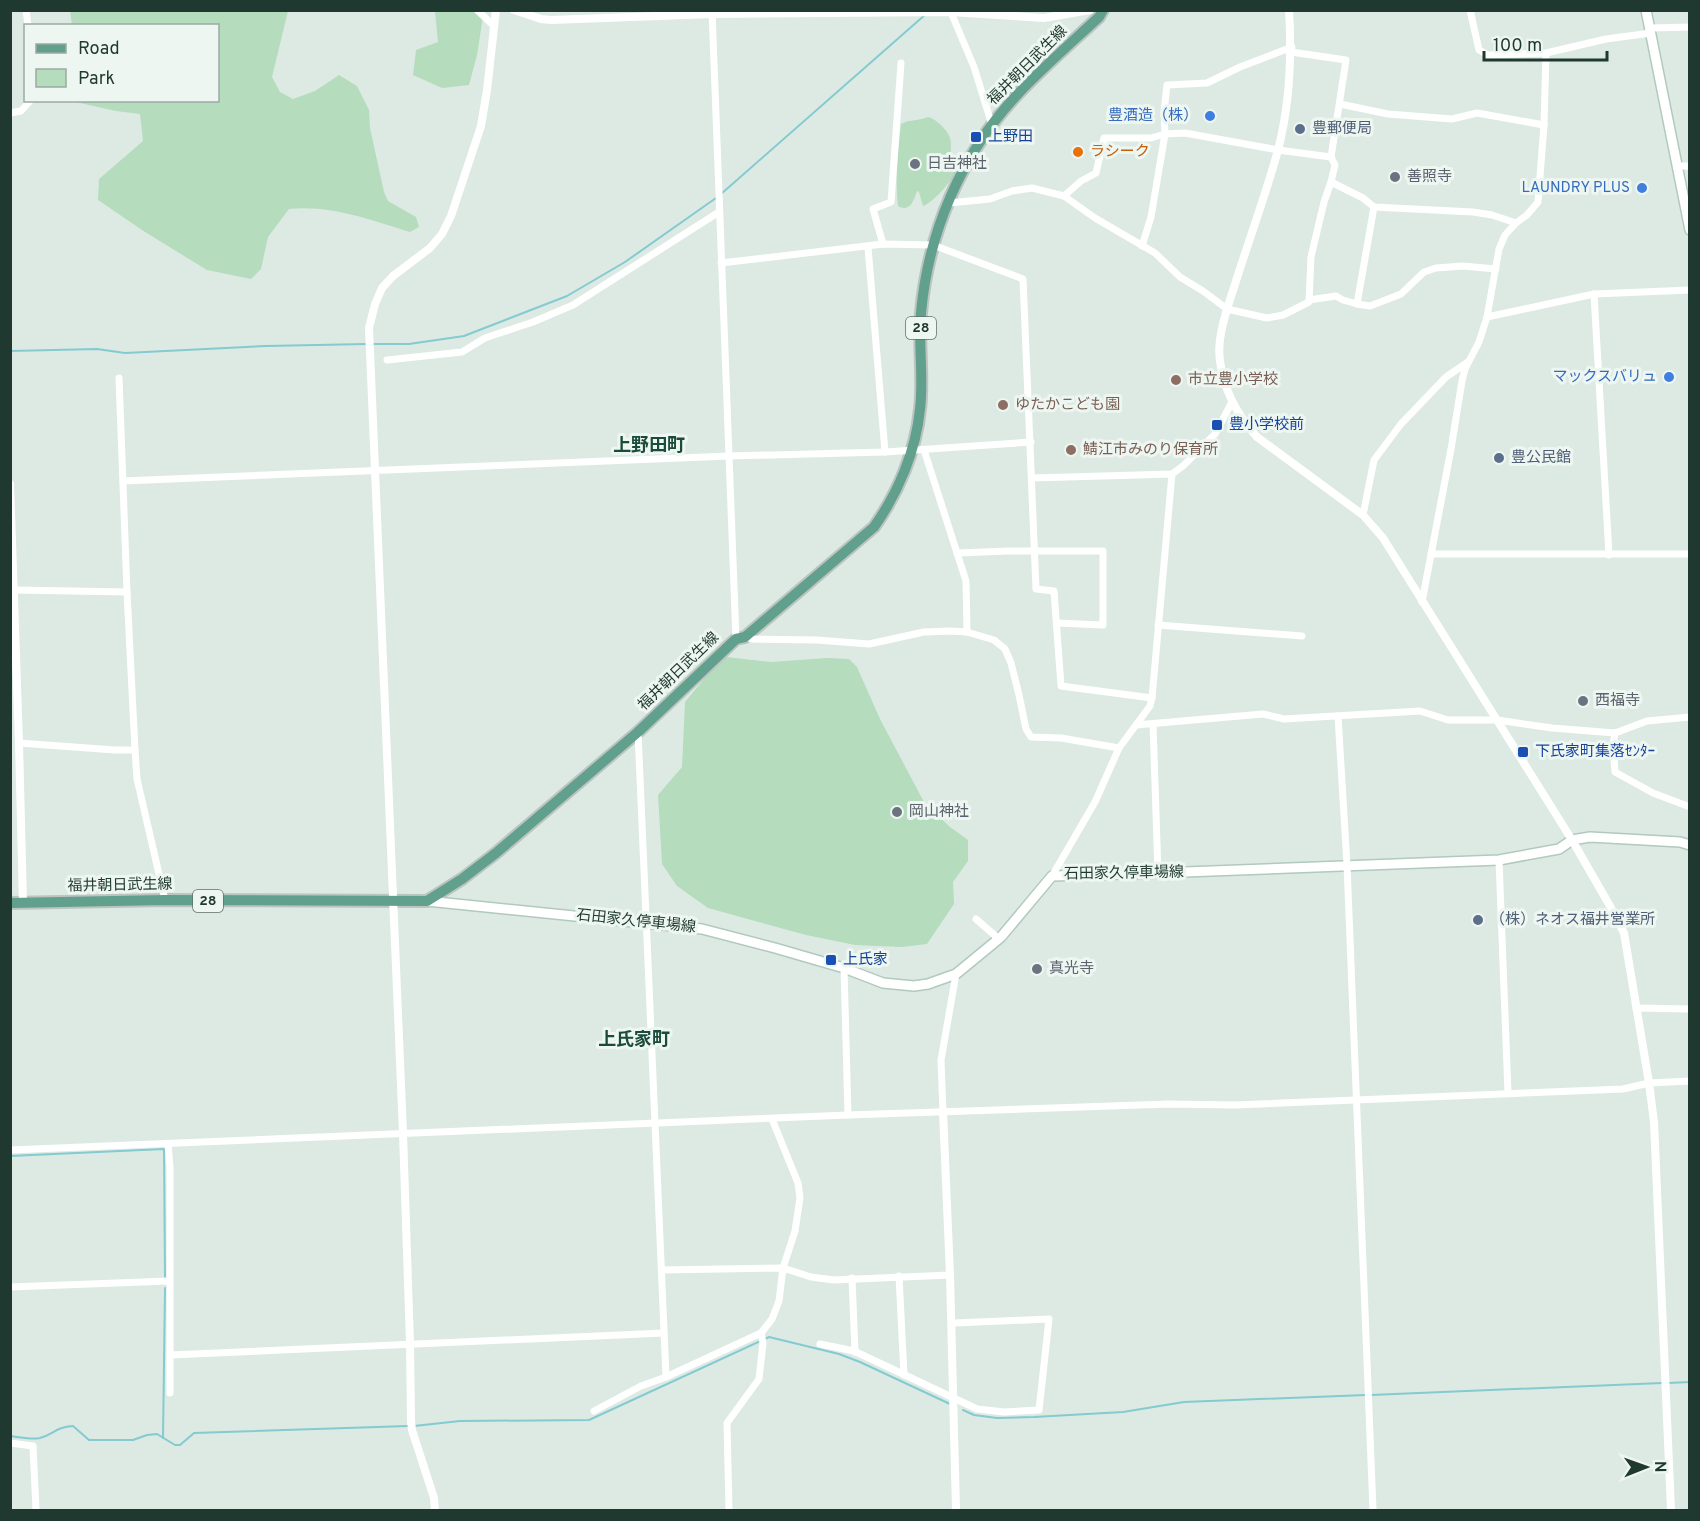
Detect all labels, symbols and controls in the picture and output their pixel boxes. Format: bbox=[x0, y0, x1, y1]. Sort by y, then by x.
street label: 福井朝日武生線 bbox=[983, 21, 1072, 110]
legend bbox=[24, 24, 219, 102]
scale bar bbox=[1484, 24, 1607, 62]
text: 100 m bbox=[1493, 35, 1542, 58]
text: Road bbox=[78, 38, 120, 61]
text: Park bbox=[78, 68, 115, 91]
place label: 豊酒造（株） bbox=[1108, 107, 1198, 126]
marker: 豊酒造（株） bbox=[1203, 109, 1217, 123]
place label: 豊郵便局 bbox=[1312, 120, 1372, 139]
marker: 豊郵便局 bbox=[1293, 122, 1307, 136]
place label: 上野田 bbox=[988, 128, 1033, 147]
marker: 上野田 bbox=[969, 130, 983, 144]
place label: ラシーク bbox=[1090, 143, 1150, 162]
marker: ラシーク bbox=[1071, 145, 1085, 159]
place label: 日吉神社 bbox=[927, 155, 987, 174]
marker: 日吉神社 bbox=[908, 157, 922, 171]
place label: 善照寺 bbox=[1407, 168, 1452, 187]
marker: 善照寺 bbox=[1388, 170, 1402, 184]
place label: LAUNDRY PLUS bbox=[1521, 179, 1630, 198]
marker: LAUNDRY PLUS bbox=[1635, 181, 1649, 195]
road number: 28 bbox=[906, 317, 936, 339]
place label: マックスバリュ bbox=[1552, 368, 1657, 387]
marker: マックスバリュ bbox=[1662, 370, 1676, 384]
place label: 市立豊小学校 bbox=[1188, 371, 1278, 390]
marker: 市立豊小学校 bbox=[1169, 373, 1183, 387]
place label: ゆたかこども園 bbox=[1015, 396, 1120, 415]
marker: ゆたかこども園 bbox=[996, 398, 1010, 412]
place label: 豊小学校前 bbox=[1229, 416, 1304, 435]
marker: 豊小学校前 bbox=[1210, 418, 1224, 432]
district label: 上野田町 bbox=[613, 435, 685, 458]
place label: 鯖江市みのり保育所 bbox=[1083, 441, 1218, 460]
marker: 鯖江市みのり保育所 bbox=[1064, 443, 1078, 457]
place label: 豊公民館 bbox=[1511, 449, 1571, 468]
marker: 豊公民館 bbox=[1492, 451, 1506, 465]
street label: 福井朝日武生線 bbox=[634, 628, 723, 715]
place label: 西福寺 bbox=[1595, 692, 1640, 711]
marker: 西福寺 bbox=[1576, 694, 1590, 708]
place label: 下氏家町集落ｾﾝﾀｰ bbox=[1535, 743, 1655, 762]
marker: 下氏家町集落ｾﾝﾀｰ bbox=[1516, 745, 1530, 759]
place label: 岡山神社 bbox=[909, 803, 969, 822]
marker: 岡山神社 bbox=[890, 805, 904, 819]
street label: 石田家久停車場線 bbox=[1064, 863, 1184, 885]
street label: 福井朝日武生線 bbox=[67, 875, 173, 896]
road number: 28 bbox=[193, 890, 223, 912]
street label: 石田家久停車場線 bbox=[575, 906, 697, 938]
place label: （株）ネオス福井営業所 bbox=[1490, 910, 1655, 930]
marker: （株）ネオス福井営業所 bbox=[1471, 913, 1485, 927]
place label: 上氏家 bbox=[843, 951, 888, 970]
marker: 上氏家 bbox=[824, 953, 838, 967]
place label: 真光寺 bbox=[1049, 960, 1094, 979]
marker: 真光寺 bbox=[1030, 962, 1044, 976]
district label: 上氏家町 bbox=[598, 1029, 670, 1052]
north arrow bbox=[1616, 1437, 1676, 1497]
text: N bbox=[1649, 1461, 1669, 1473]

